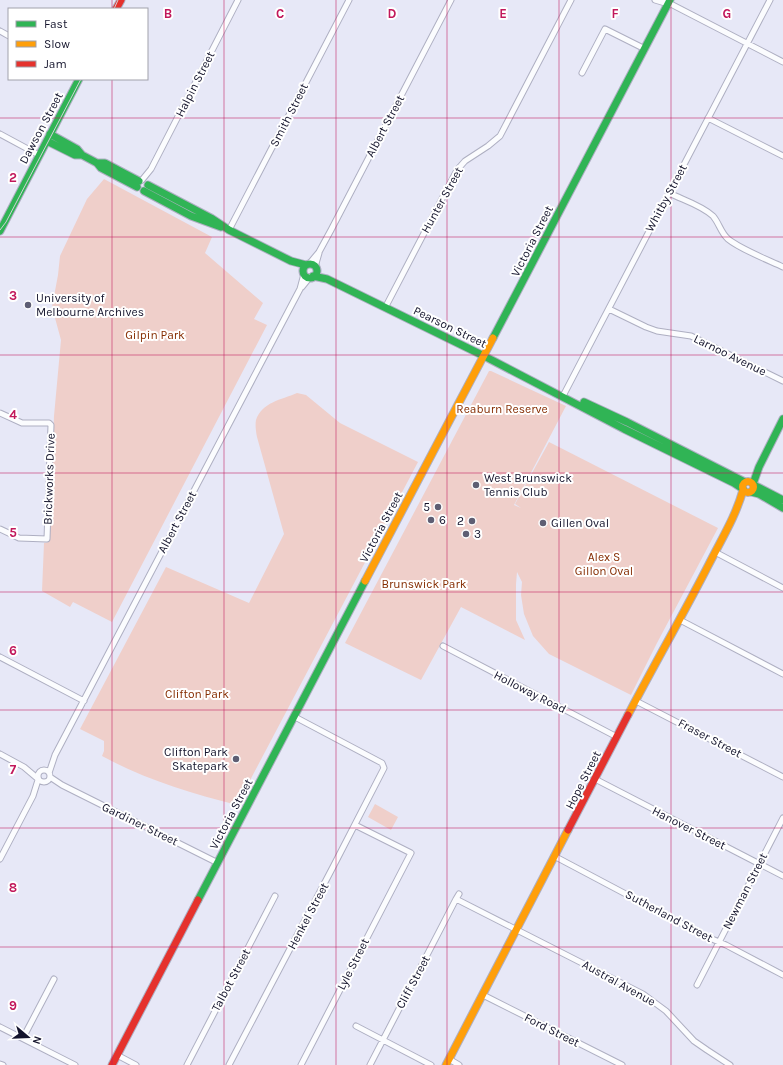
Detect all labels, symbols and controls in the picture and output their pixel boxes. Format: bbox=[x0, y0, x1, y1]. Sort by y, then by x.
text: B bbox=[164, 6, 172, 21]
text: C bbox=[276, 6, 284, 21]
text: D bbox=[388, 6, 397, 21]
text: E bbox=[499, 6, 507, 21]
text: F bbox=[611, 6, 619, 21]
text: G bbox=[723, 6, 731, 21]
legend bbox=[8, 8, 148, 80]
text: Fast bbox=[44, 17, 68, 31]
text: Slow bbox=[44, 37, 70, 51]
street label: Halpin Street bbox=[173, 48, 218, 119]
text: Jam bbox=[44, 57, 67, 71]
street label: Smith Street bbox=[267, 80, 311, 149]
street label: Dawson Street bbox=[16, 89, 66, 166]
street label: Albert Street bbox=[363, 92, 407, 159]
street label: Whitby Street bbox=[642, 161, 690, 234]
street label: Hunter Street bbox=[418, 164, 466, 235]
text: 2 bbox=[9, 170, 17, 185]
street label: Victoria Street bbox=[508, 203, 556, 279]
text: 3 bbox=[9, 288, 17, 303]
place label: University of Melbourne Archives bbox=[36, 291, 144, 319]
marker: University of Melbourne Archives bbox=[23, 300, 33, 310]
street label: Pearson Street bbox=[411, 303, 489, 351]
park label: Gilpin Park bbox=[125, 328, 185, 342]
street label: Larnoo Avenue bbox=[691, 331, 769, 379]
park label: Reaburn Reserve bbox=[456, 402, 548, 416]
text: 4 bbox=[9, 407, 17, 422]
street label: Brickworks Drive bbox=[40, 433, 58, 525]
place label: West Brunswick Tennis Club bbox=[484, 471, 572, 499]
marker: West Brunswick Tennis Club bbox=[471, 480, 481, 490]
street label: Albert Street bbox=[155, 488, 199, 555]
street label: Victoria Street bbox=[357, 489, 406, 565]
place label: 5 bbox=[423, 500, 430, 514]
marker: 5 bbox=[433, 502, 443, 512]
place label: 6 bbox=[439, 513, 446, 527]
place label: 2 bbox=[457, 514, 464, 528]
marker: 6 bbox=[426, 515, 436, 525]
marker: 2 bbox=[467, 516, 477, 526]
place label: Gillen Oval bbox=[551, 516, 609, 530]
marker: Gillen Oval bbox=[538, 518, 548, 528]
text: 5 bbox=[9, 525, 17, 540]
place label: 3 bbox=[474, 527, 481, 541]
marker: 3 bbox=[461, 529, 471, 539]
park label: Alex S Gillon Oval bbox=[575, 550, 633, 578]
park label: Brunswick Park bbox=[381, 577, 467, 591]
text: 6 bbox=[9, 643, 17, 658]
street label: Holloway Road bbox=[492, 668, 568, 716]
park label: Clifton Park bbox=[165, 687, 229, 701]
street label: Fraser Street bbox=[676, 715, 745, 761]
place label: Clifton Park Skatepark bbox=[164, 745, 228, 773]
street label: Hope Street bbox=[562, 748, 604, 811]
marker: Clifton Park Skatepark bbox=[231, 754, 241, 764]
text: 7 bbox=[10, 762, 17, 777]
street label: Victoria Street bbox=[207, 776, 256, 852]
street label: Gardiner Street bbox=[100, 800, 181, 849]
street label: Hanover Street bbox=[650, 803, 729, 853]
street label: Newman Street bbox=[720, 850, 771, 932]
text: 8 bbox=[9, 880, 17, 895]
street label: Henkel Street bbox=[285, 880, 332, 952]
street label: Sutherland Street bbox=[623, 887, 715, 945]
street label: Lyle Street bbox=[334, 935, 372, 992]
street label: Talbot Street bbox=[209, 946, 254, 1014]
street label: Cliff Street bbox=[393, 953, 433, 1011]
street label: Austral Avenue bbox=[580, 957, 658, 1009]
text: 9 bbox=[9, 998, 17, 1013]
street label: Ford Street bbox=[522, 1010, 582, 1050]
north arrow bbox=[8, 1017, 48, 1057]
text: N bbox=[30, 1034, 44, 1046]

